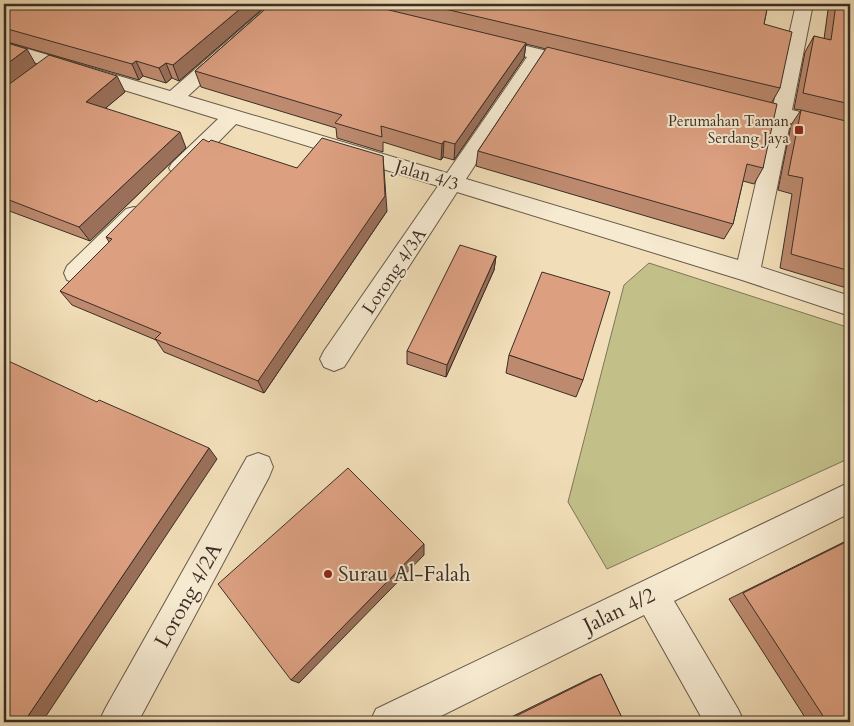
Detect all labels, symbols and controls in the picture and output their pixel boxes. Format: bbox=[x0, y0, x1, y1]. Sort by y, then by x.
place label: Perumahan Taman Serdang Jaya bbox=[668, 111, 790, 148]
marker: Perumahan Taman Serdang Jaya bbox=[793, 124, 805, 136]
street label: Jalan 4/3 bbox=[389, 153, 462, 197]
street label: Lorong 4/3A bbox=[356, 223, 433, 319]
street label: Lorong 4/2A bbox=[148, 538, 229, 653]
place label: Surau Al-Falah bbox=[338, 560, 471, 589]
marker: Surau Al-Falah bbox=[322, 568, 334, 580]
street label: Jalan 4/2 bbox=[576, 581, 660, 642]

